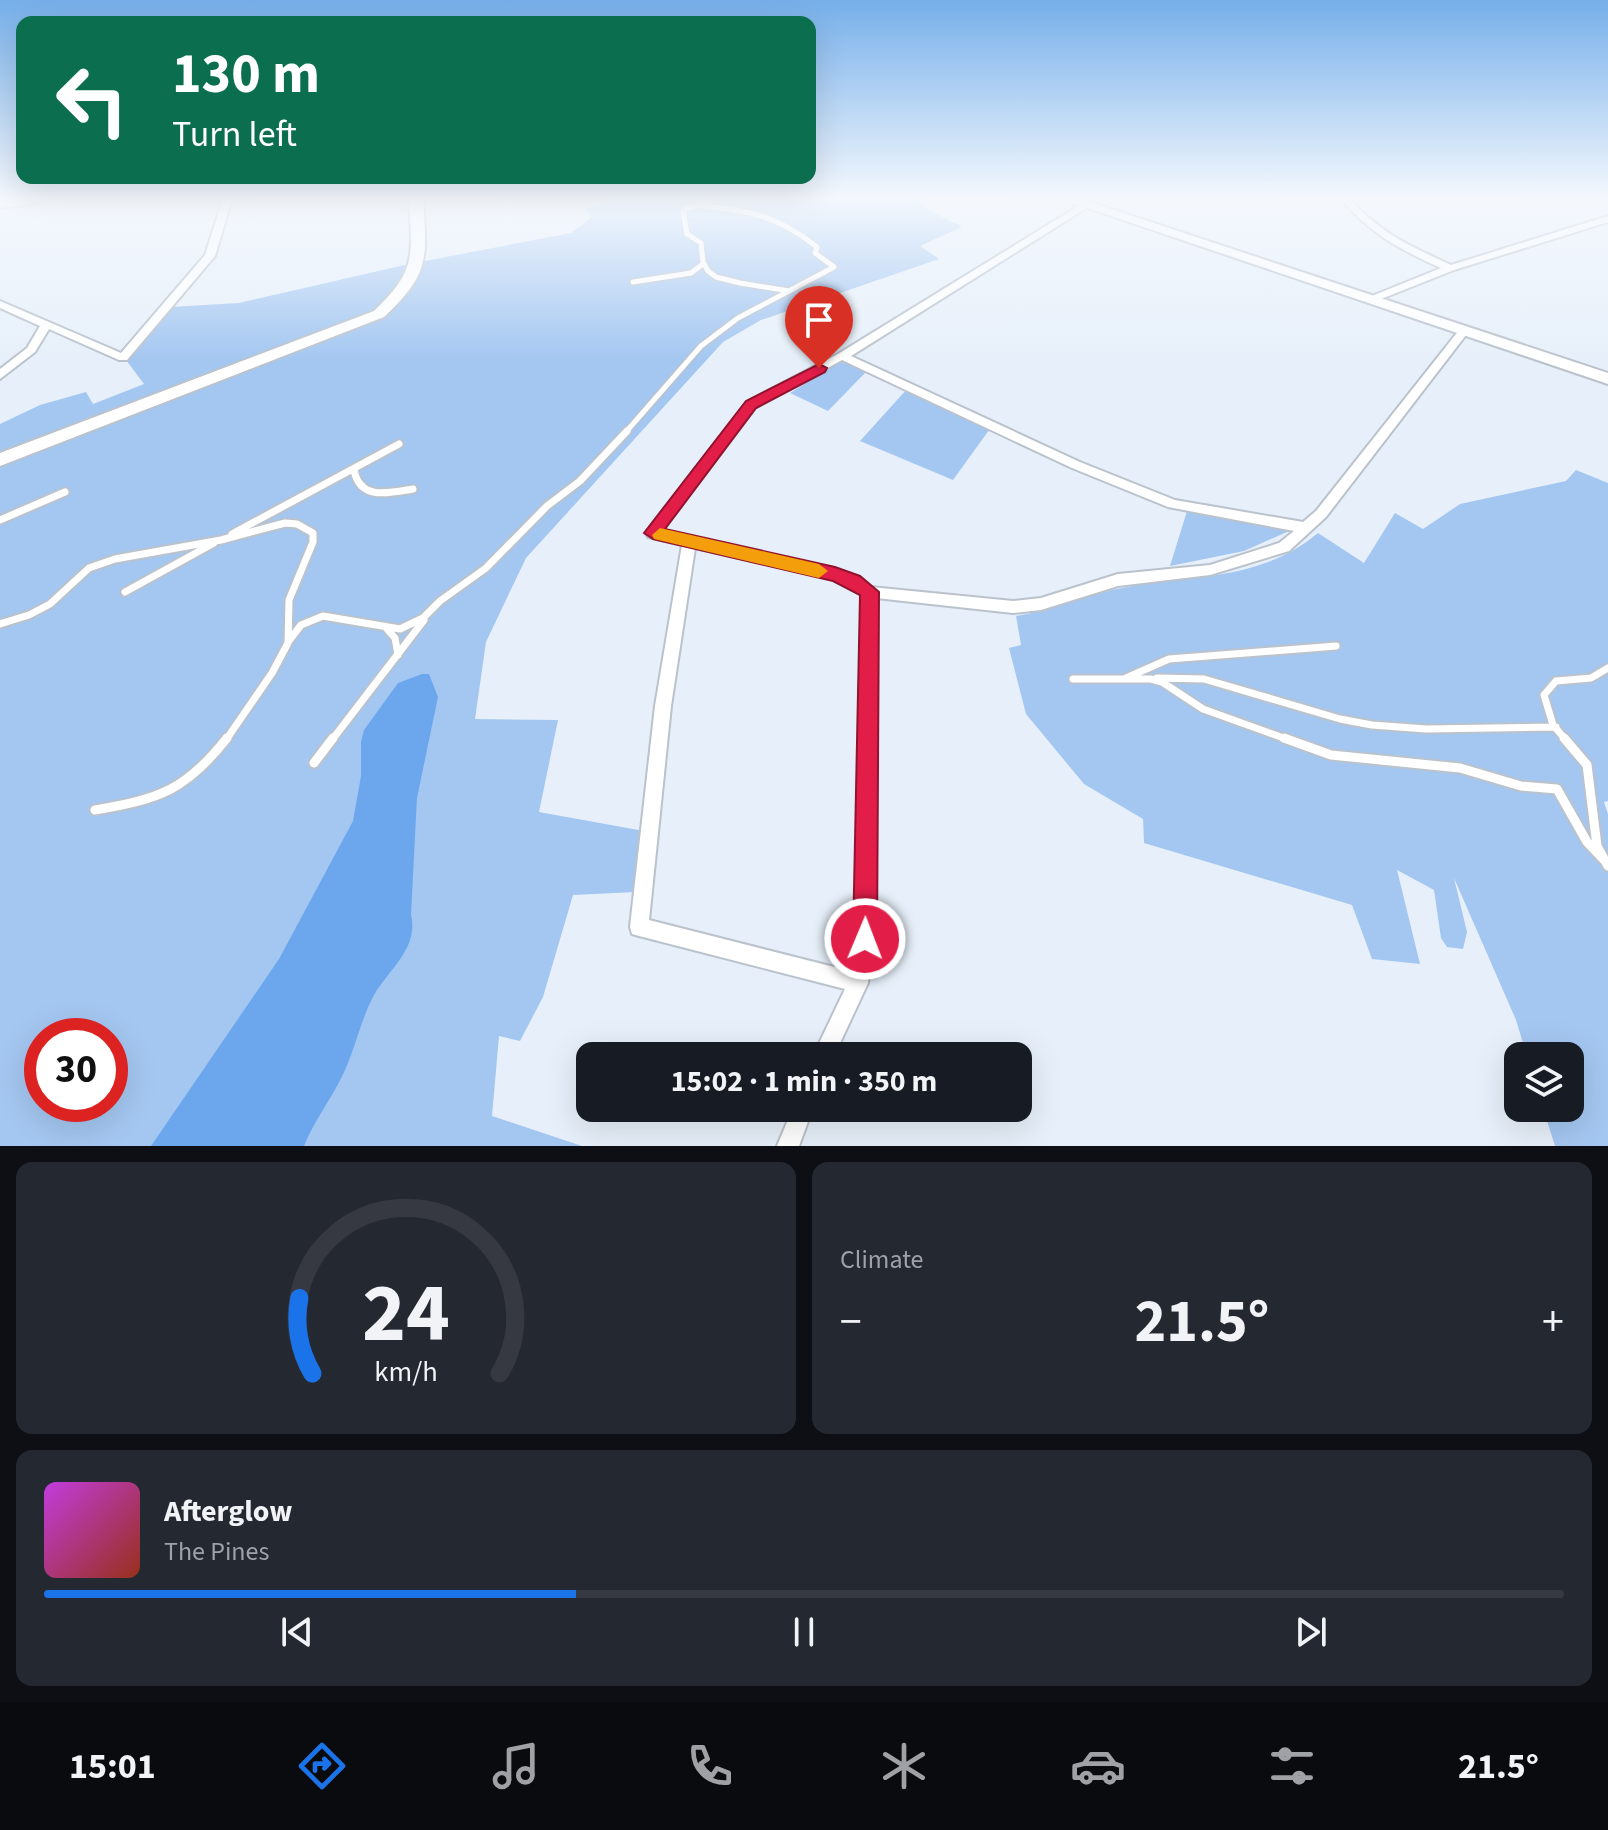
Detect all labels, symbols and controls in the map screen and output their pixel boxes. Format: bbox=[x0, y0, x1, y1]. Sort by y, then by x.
text: 130 m bbox=[172, 35, 320, 114]
icon: left bbox=[40, 48, 144, 152]
text: Turn left bbox=[172, 109, 297, 160]
pin bbox=[785, 286, 853, 368]
icon: arrive bbox=[797, 298, 841, 342]
position arrow bbox=[823, 897, 907, 981]
speed limit sign: 30 bbox=[24, 1018, 128, 1122]
map controls bbox=[1504, 1042, 1584, 1122]
button: layers bbox=[1504, 1042, 1584, 1122]
text: 15:02 · 1 min · 350 m bbox=[671, 1060, 937, 1103]
text: Climate bbox=[840, 1241, 924, 1278]
text: 24 bbox=[362, 1255, 450, 1373]
text: 21.5° bbox=[1135, 1280, 1269, 1365]
text: − bbox=[840, 1291, 862, 1354]
text: + bbox=[1542, 1291, 1564, 1354]
text: km/h bbox=[374, 1352, 438, 1392]
text: Afterglow bbox=[164, 1490, 292, 1533]
text: The Pines bbox=[164, 1533, 269, 1570]
icon: previous bbox=[275, 1610, 319, 1654]
icon: pause bbox=[782, 1610, 826, 1654]
icon: next bbox=[1289, 1610, 1333, 1654]
icon: directions bbox=[294, 1738, 350, 1794]
icon: music bbox=[488, 1738, 544, 1794]
icon: phone bbox=[682, 1738, 738, 1794]
icon: climate bbox=[876, 1738, 932, 1794]
icon: car bbox=[1070, 1738, 1126, 1794]
icon: filters bbox=[1264, 1738, 1320, 1794]
text: 15:01 bbox=[69, 1741, 156, 1792]
text: 21.5° bbox=[1458, 1741, 1539, 1792]

